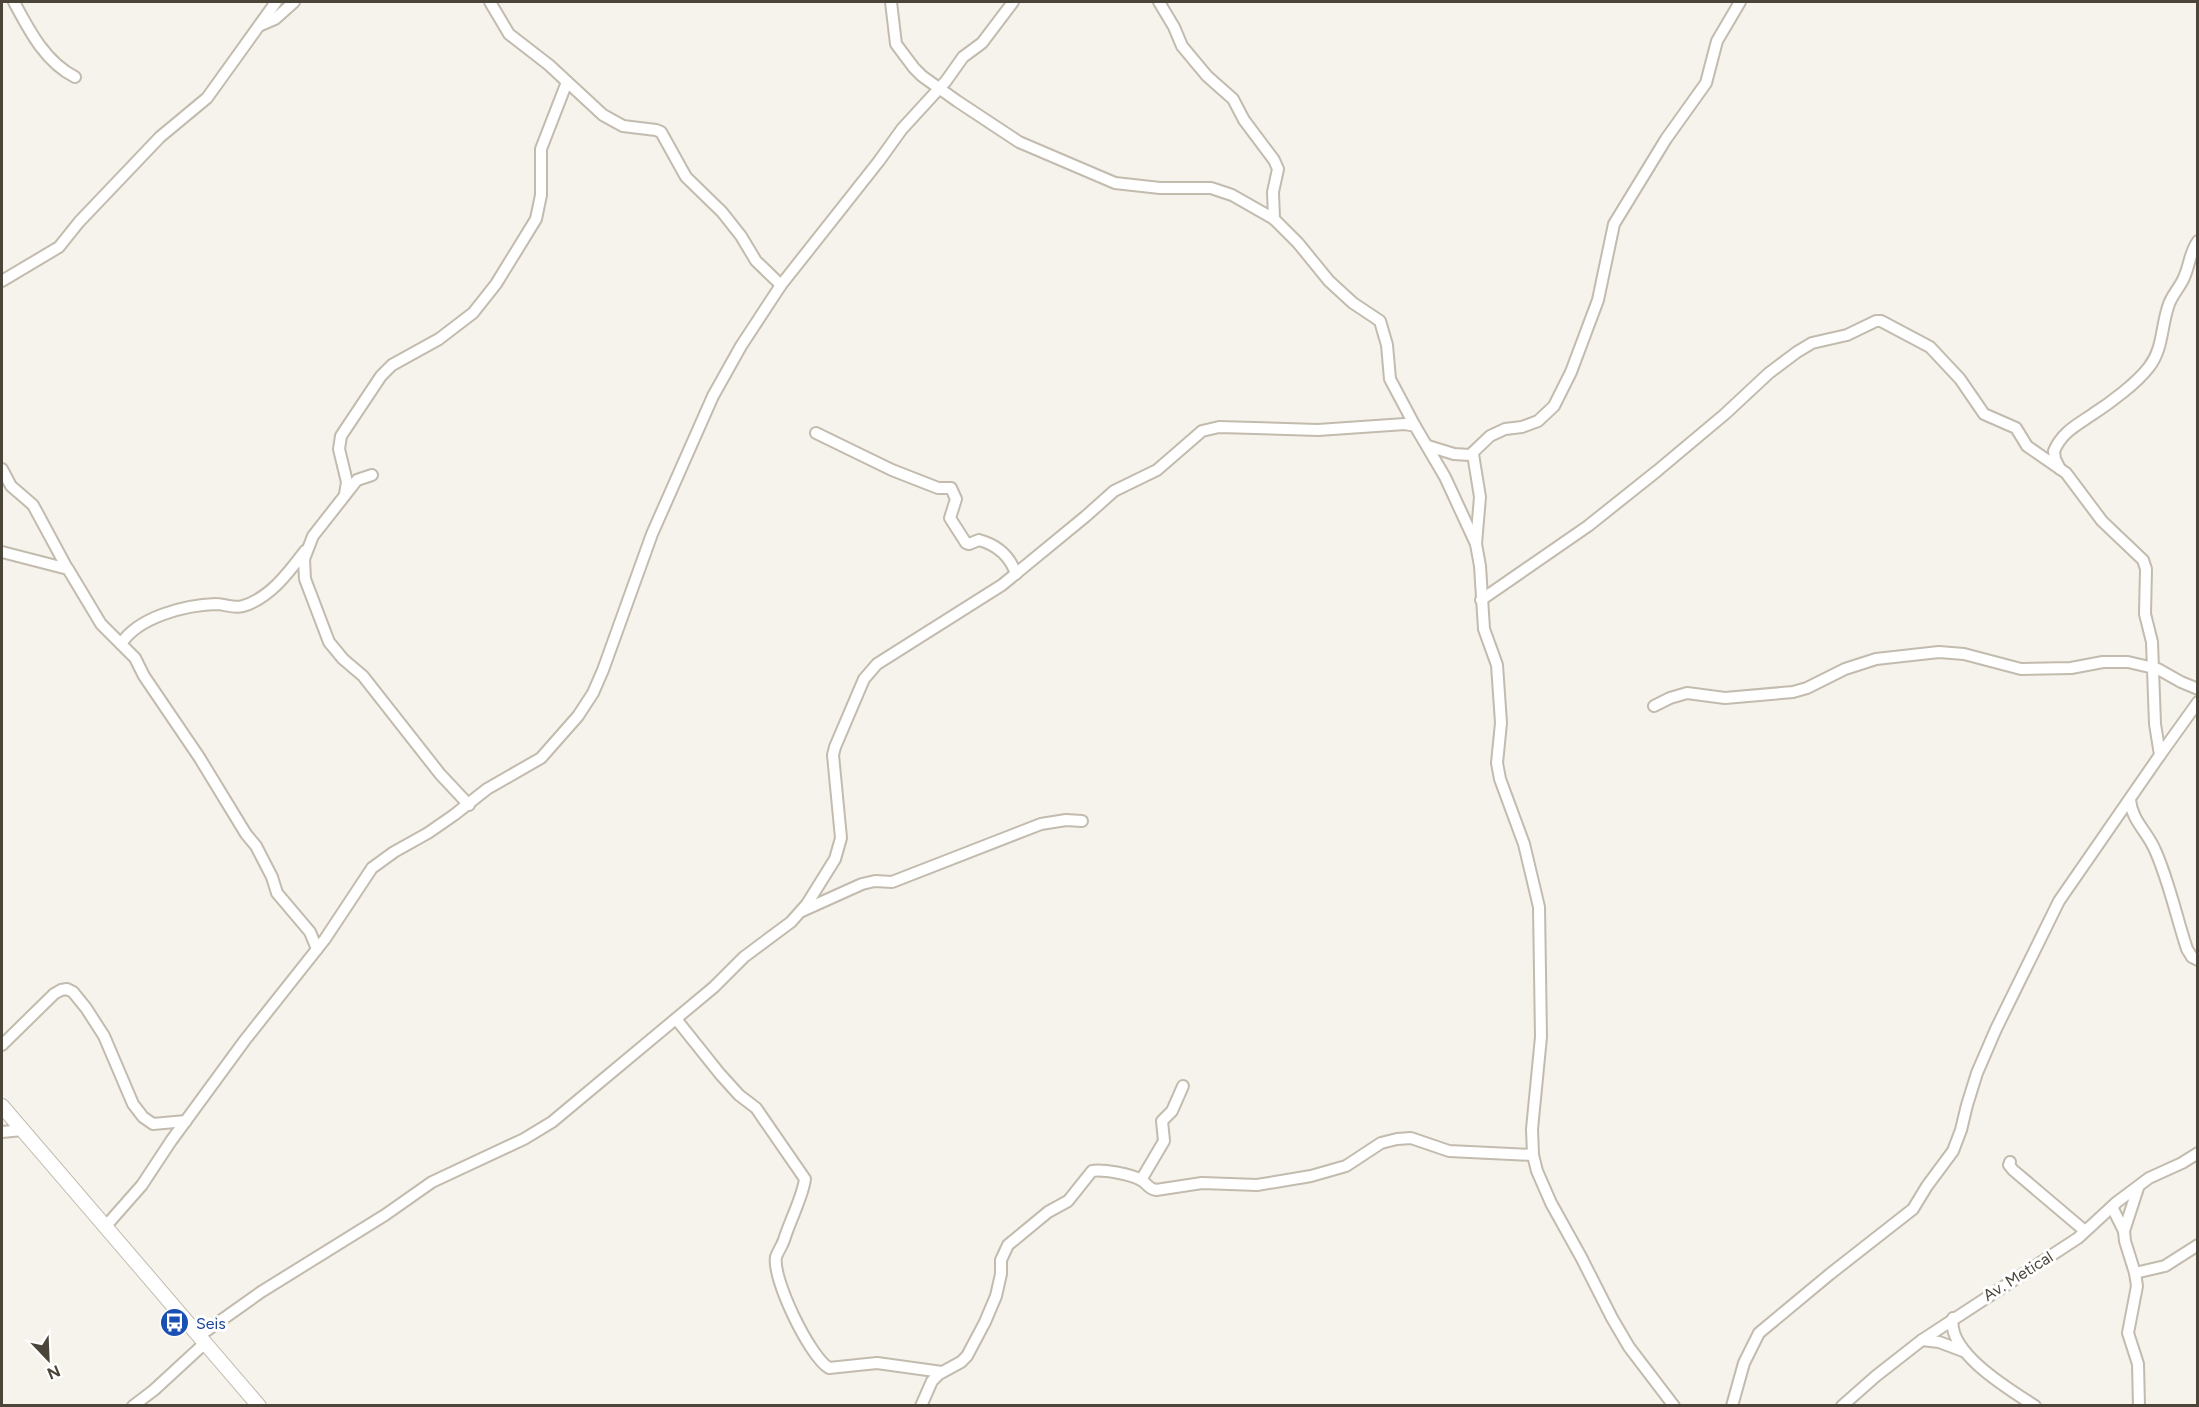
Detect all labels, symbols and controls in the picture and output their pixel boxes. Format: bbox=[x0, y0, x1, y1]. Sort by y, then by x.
street label: Av. Metical bbox=[1980, 1247, 2056, 1305]
bus stop icon: Seis bbox=[159, 1307, 191, 1339]
place label: Seis bbox=[196, 1314, 226, 1333]
north arrow bbox=[18, 1329, 78, 1389]
text: N bbox=[44, 1361, 63, 1384]

